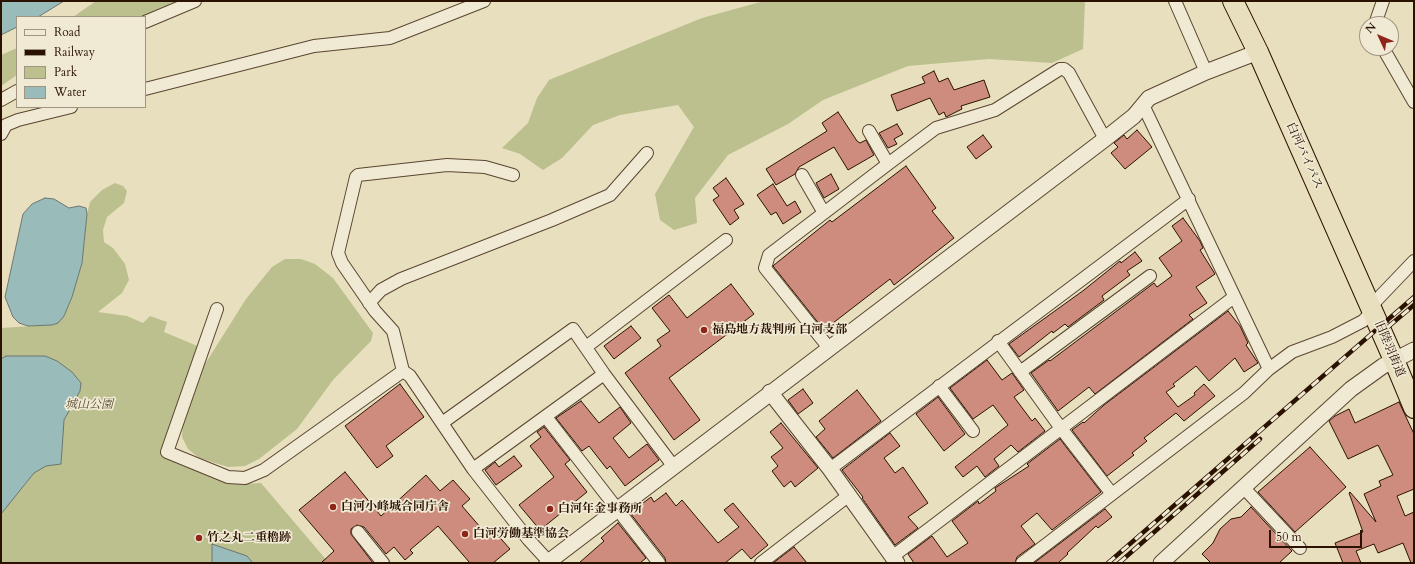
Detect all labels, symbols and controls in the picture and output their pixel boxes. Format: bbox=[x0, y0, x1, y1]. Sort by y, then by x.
legend bbox=[16, 16, 146, 108]
north arrow bbox=[1359, 16, 1399, 56]
text: N bbox=[1362, 19, 1379, 37]
text: Road bbox=[54, 24, 80, 40]
text: Railway bbox=[54, 44, 95, 60]
text: Park bbox=[54, 64, 77, 80]
text: Water bbox=[54, 84, 86, 100]
street label: 白河バイパス bbox=[1283, 120, 1325, 192]
street label: 旧陸羽街道 bbox=[1371, 319, 1407, 379]
place label: 福島地方裁判所 白河支部 bbox=[712, 323, 847, 337]
marker: 福島地方裁判所 白河支部 bbox=[699, 325, 709, 335]
park label: 城山公園 bbox=[65, 398, 113, 412]
place label: 白河小峰城合同庁舎 bbox=[341, 500, 449, 514]
marker: 白河小峰城合同庁舎 bbox=[328, 502, 338, 512]
place label: 白河年金事務所 bbox=[558, 502, 642, 516]
marker: 白河年金事務所 bbox=[545, 504, 555, 514]
scale bar bbox=[1271, 522, 1364, 548]
place label: 白河労働基準協会 bbox=[473, 527, 569, 541]
marker: 白河労働基準協会 bbox=[460, 529, 470, 539]
text: 50 m bbox=[1276, 529, 1302, 545]
place label: 竹之丸二重櫓跡 bbox=[207, 531, 291, 545]
marker: 竹之丸二重櫓跡 bbox=[194, 533, 204, 543]

